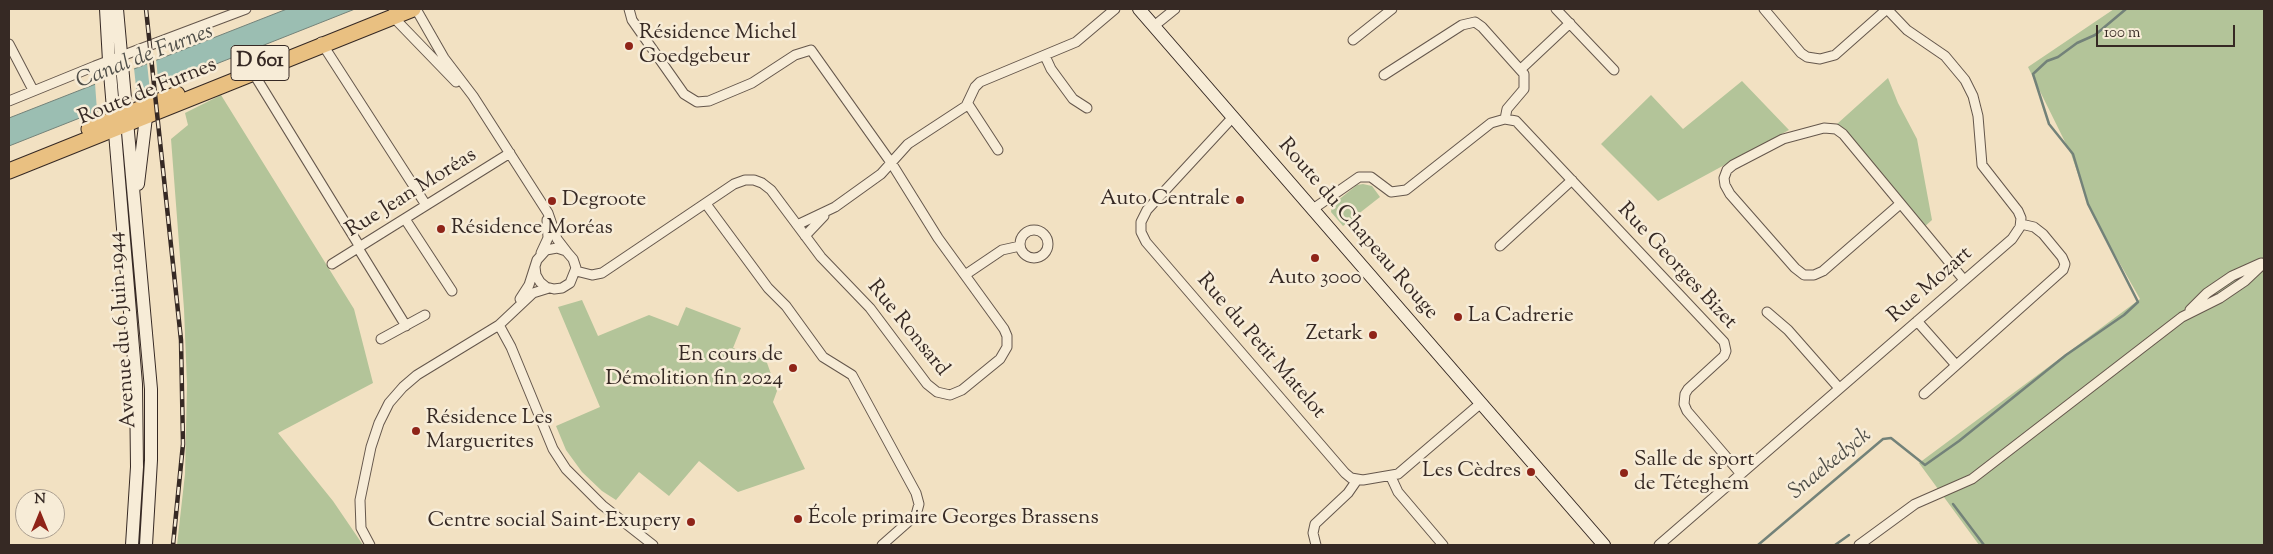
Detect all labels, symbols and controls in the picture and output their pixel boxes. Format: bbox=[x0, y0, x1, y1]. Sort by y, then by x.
scale bar bbox=[2098, 15, 2237, 47]
water label: Canal de Furnes bbox=[73, 20, 217, 96]
place label: Résidence Michel Goedgebeur bbox=[639, 21, 797, 71]
text: 100 m bbox=[2104, 23, 2140, 44]
marker: Résidence Michel Goedgebeur bbox=[623, 40, 635, 52]
road number: D 601 bbox=[231, 46, 289, 80]
street label: Route de Furnes bbox=[75, 54, 221, 132]
street label: Route du Chapeau Rouge bbox=[1271, 134, 1443, 326]
street label: Rue Jean Moréas bbox=[342, 144, 482, 244]
place label: Auto Centrale bbox=[1100, 187, 1230, 213]
place label: Degroote bbox=[562, 188, 646, 214]
marker: Auto Centrale bbox=[1234, 194, 1246, 206]
marker: Degroote bbox=[546, 195, 558, 207]
street label: Rue Georges Bizet bbox=[1611, 199, 1741, 335]
place label: Résidence Moréas bbox=[451, 216, 613, 242]
marker: Résidence Moréas bbox=[435, 223, 447, 235]
street label: Avenue du 6 Juin 1944 bbox=[105, 231, 143, 429]
street label: Rue Mozart bbox=[1884, 242, 1978, 330]
marker: Auto 3000 bbox=[1309, 252, 1321, 264]
place label: Auto 3000 bbox=[1268, 266, 1362, 292]
street label: Rue du Petit Matelot bbox=[1190, 269, 1330, 425]
street label: Rue Ronsard bbox=[861, 276, 953, 382]
place label: La Cadrerie bbox=[1468, 304, 1574, 330]
marker: La Cadrerie bbox=[1452, 311, 1464, 323]
place label: Zetark bbox=[1306, 322, 1363, 348]
marker: Zetark bbox=[1367, 329, 1379, 341]
place label: En cours de Démolition fin 2024 bbox=[605, 343, 783, 393]
marker: En cours de Démolition fin 2024 bbox=[787, 362, 799, 374]
place label: Résidence Les Marguerites bbox=[426, 406, 552, 456]
water label: Snaekedyck bbox=[1784, 424, 1878, 506]
marker: Résidence Les Marguerites bbox=[410, 425, 422, 437]
place label: Salle de sport de Téteghem bbox=[1634, 448, 1754, 498]
place label: Les Cèdres bbox=[1422, 459, 1521, 485]
marker: Les Cèdres bbox=[1525, 466, 1537, 478]
marker: Salle de sport de Téteghem bbox=[1618, 467, 1630, 479]
north arrow bbox=[15, 489, 65, 539]
text: N bbox=[34, 490, 46, 510]
place label: École primaire Georges Brassens bbox=[808, 506, 1099, 532]
place label: Centre social Saint-Exupery bbox=[428, 509, 681, 535]
marker: École primaire Georges Brassens bbox=[792, 513, 804, 525]
marker: Centre social Saint-Exupery bbox=[685, 516, 697, 528]

